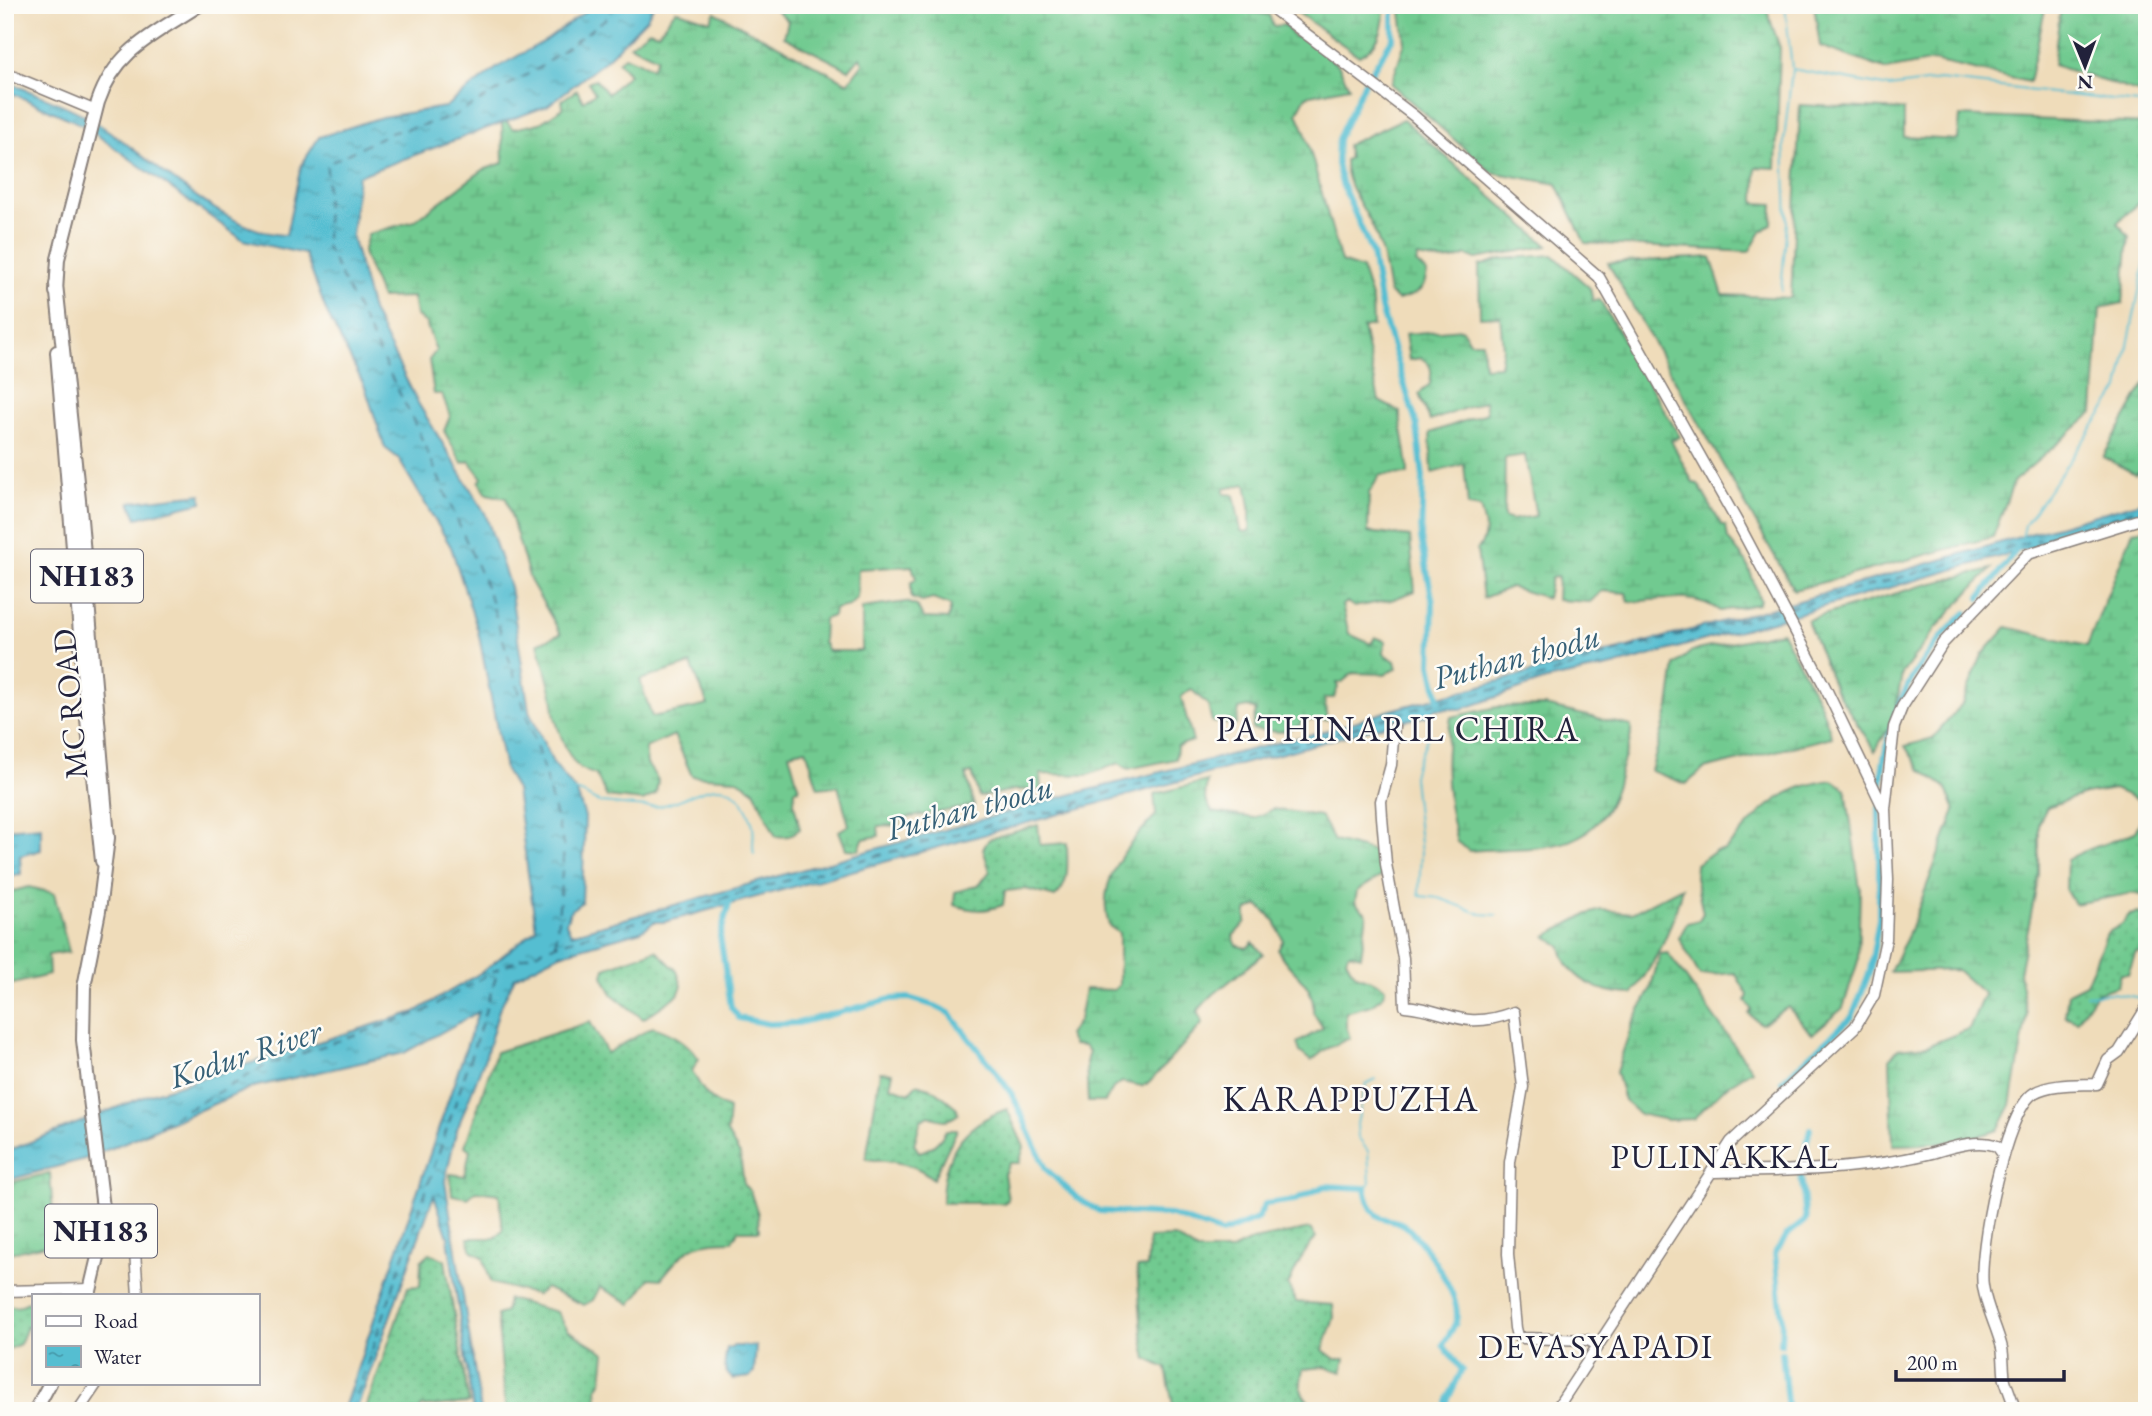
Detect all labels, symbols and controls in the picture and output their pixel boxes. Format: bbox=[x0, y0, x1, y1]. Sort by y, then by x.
north arrow bbox=[2050, 32, 2120, 102]
text: N bbox=[2077, 70, 2093, 95]
road number: NH183 bbox=[31, 550, 143, 603]
water label: Puthan thodu bbox=[1428, 614, 1605, 699]
street label: MC ROAD bbox=[43, 627, 97, 781]
district label: PATHINARIL CHIRA bbox=[1216, 706, 1580, 751]
water label: Puthan thodu bbox=[881, 765, 1058, 850]
water label: Kodur River bbox=[163, 1008, 328, 1099]
district label: KARAPPUZHA bbox=[1223, 1076, 1479, 1121]
district label: PULINAKKAL bbox=[1610, 1135, 1840, 1178]
road number: NH183 bbox=[45, 1204, 157, 1258]
legend bbox=[32, 1294, 259, 1384]
text: Road bbox=[94, 1307, 138, 1334]
district label: DEVASYAPADI bbox=[1478, 1325, 1714, 1368]
scale bar bbox=[1896, 1339, 2064, 1383]
text: Water bbox=[94, 1343, 141, 1370]
text: 200 m bbox=[1907, 1349, 1958, 1376]

